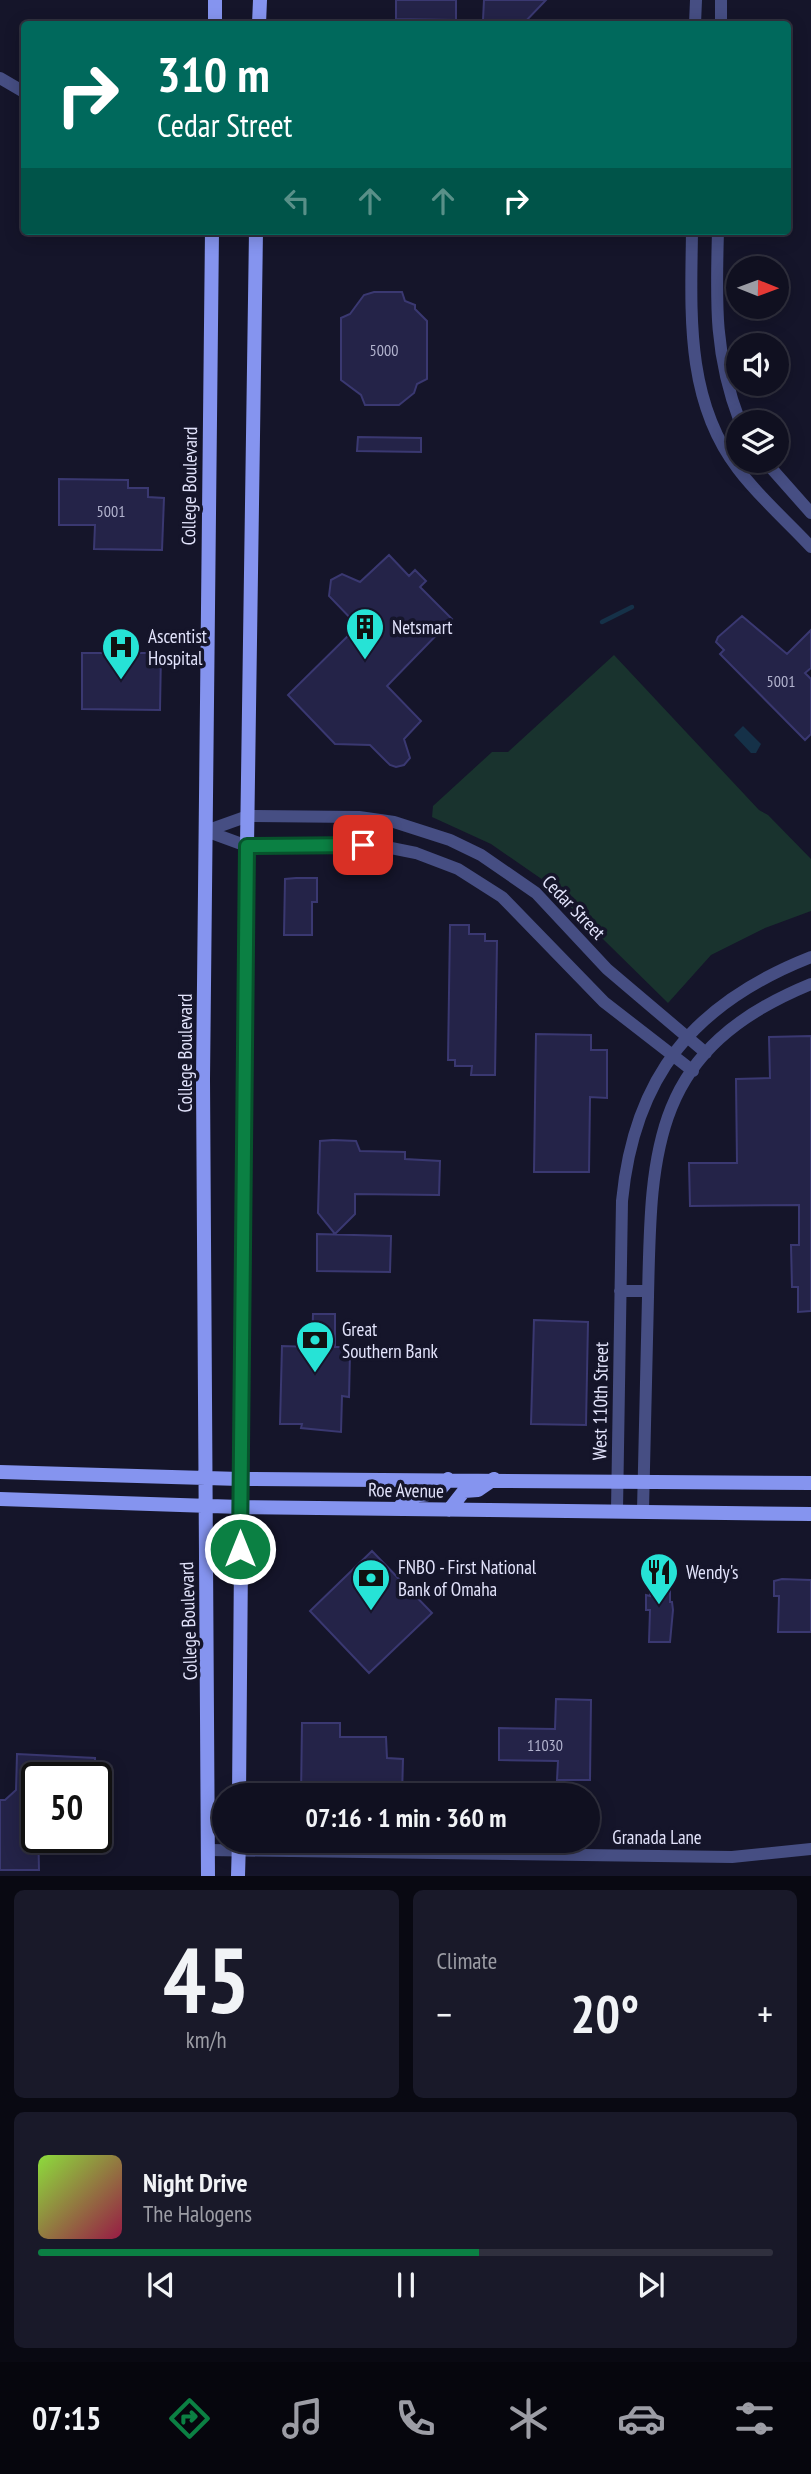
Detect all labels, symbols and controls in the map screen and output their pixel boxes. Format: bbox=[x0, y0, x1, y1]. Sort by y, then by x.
text: 310 m bbox=[157, 42, 270, 106]
icon: right bbox=[42, 49, 133, 140]
text: Cedar Street bbox=[157, 104, 292, 146]
icon: left bbox=[278, 182, 316, 220]
icon: ahead bbox=[351, 182, 389, 220]
icon: ahead bbox=[424, 182, 462, 220]
icon: right bbox=[497, 182, 535, 220]
north arrow bbox=[726, 256, 789, 318]
map controls bbox=[726, 256, 789, 473]
button: sound bbox=[726, 333, 789, 396]
house number: 5000 bbox=[370, 340, 398, 360]
button: layers bbox=[726, 410, 789, 473]
street label: College Boulevard bbox=[176, 426, 202, 546]
house number: 5001 bbox=[97, 501, 125, 521]
building icon: Netsmart bbox=[344, 606, 386, 661]
place label: Netsmart bbox=[392, 615, 453, 639]
place label: Ascentist Hospital bbox=[148, 624, 208, 670]
hospital icon: Ascentist Hospital bbox=[100, 626, 142, 681]
house number: 5001 bbox=[767, 671, 795, 691]
pin bbox=[333, 815, 393, 875]
icon: arrive bbox=[344, 826, 382, 864]
street label: Cedar Street bbox=[537, 870, 611, 945]
street label: College Boulevard bbox=[173, 994, 197, 1112]
place label: Great Southern Bank bbox=[342, 1317, 438, 1363]
bank icon: Great Southern Bank bbox=[294, 1319, 336, 1374]
street label: West 110th Street bbox=[587, 1341, 613, 1460]
street label: Roe Avenue bbox=[368, 1477, 444, 1503]
position arrow bbox=[203, 1512, 277, 1586]
restaurant icon: Wendy's bbox=[638, 1551, 680, 1606]
place label: FNBO - First National Bank of Omaha bbox=[398, 1555, 537, 1601]
bank icon: FNBO - First National Bank of Omaha bbox=[350, 1557, 392, 1612]
place label: Wendy's bbox=[686, 1560, 739, 1584]
street label: College Boulevard bbox=[174, 1561, 202, 1681]
house number: 11030 bbox=[527, 1735, 563, 1755]
speed limit sign: 50 bbox=[21, 1762, 112, 1853]
text: 07:16 · 1 min · 360 m bbox=[306, 1801, 506, 1834]
street label: Granada Lane bbox=[612, 1825, 702, 1849]
text: 45 bbox=[163, 1920, 250, 2038]
text: Climate bbox=[437, 1946, 497, 1975]
text: 20° bbox=[570, 1980, 639, 2047]
text: − bbox=[437, 1989, 452, 2038]
text: + bbox=[757, 1989, 773, 2038]
text: km/h bbox=[186, 2025, 227, 2054]
text: Night Drive bbox=[143, 2166, 248, 2199]
text: The Halogens bbox=[143, 2199, 252, 2228]
icon: previous bbox=[142, 2266, 180, 2304]
icon: pause bbox=[387, 2266, 425, 2304]
icon: next bbox=[632, 2266, 670, 2304]
icon: directions bbox=[165, 2394, 214, 2443]
icon: music bbox=[278, 2394, 327, 2443]
icon: phone bbox=[391, 2394, 440, 2443]
icon: climate bbox=[504, 2394, 553, 2443]
icon: car bbox=[617, 2394, 666, 2443]
icon: filters bbox=[730, 2394, 779, 2443]
text: 07:15 bbox=[32, 2397, 101, 2439]

